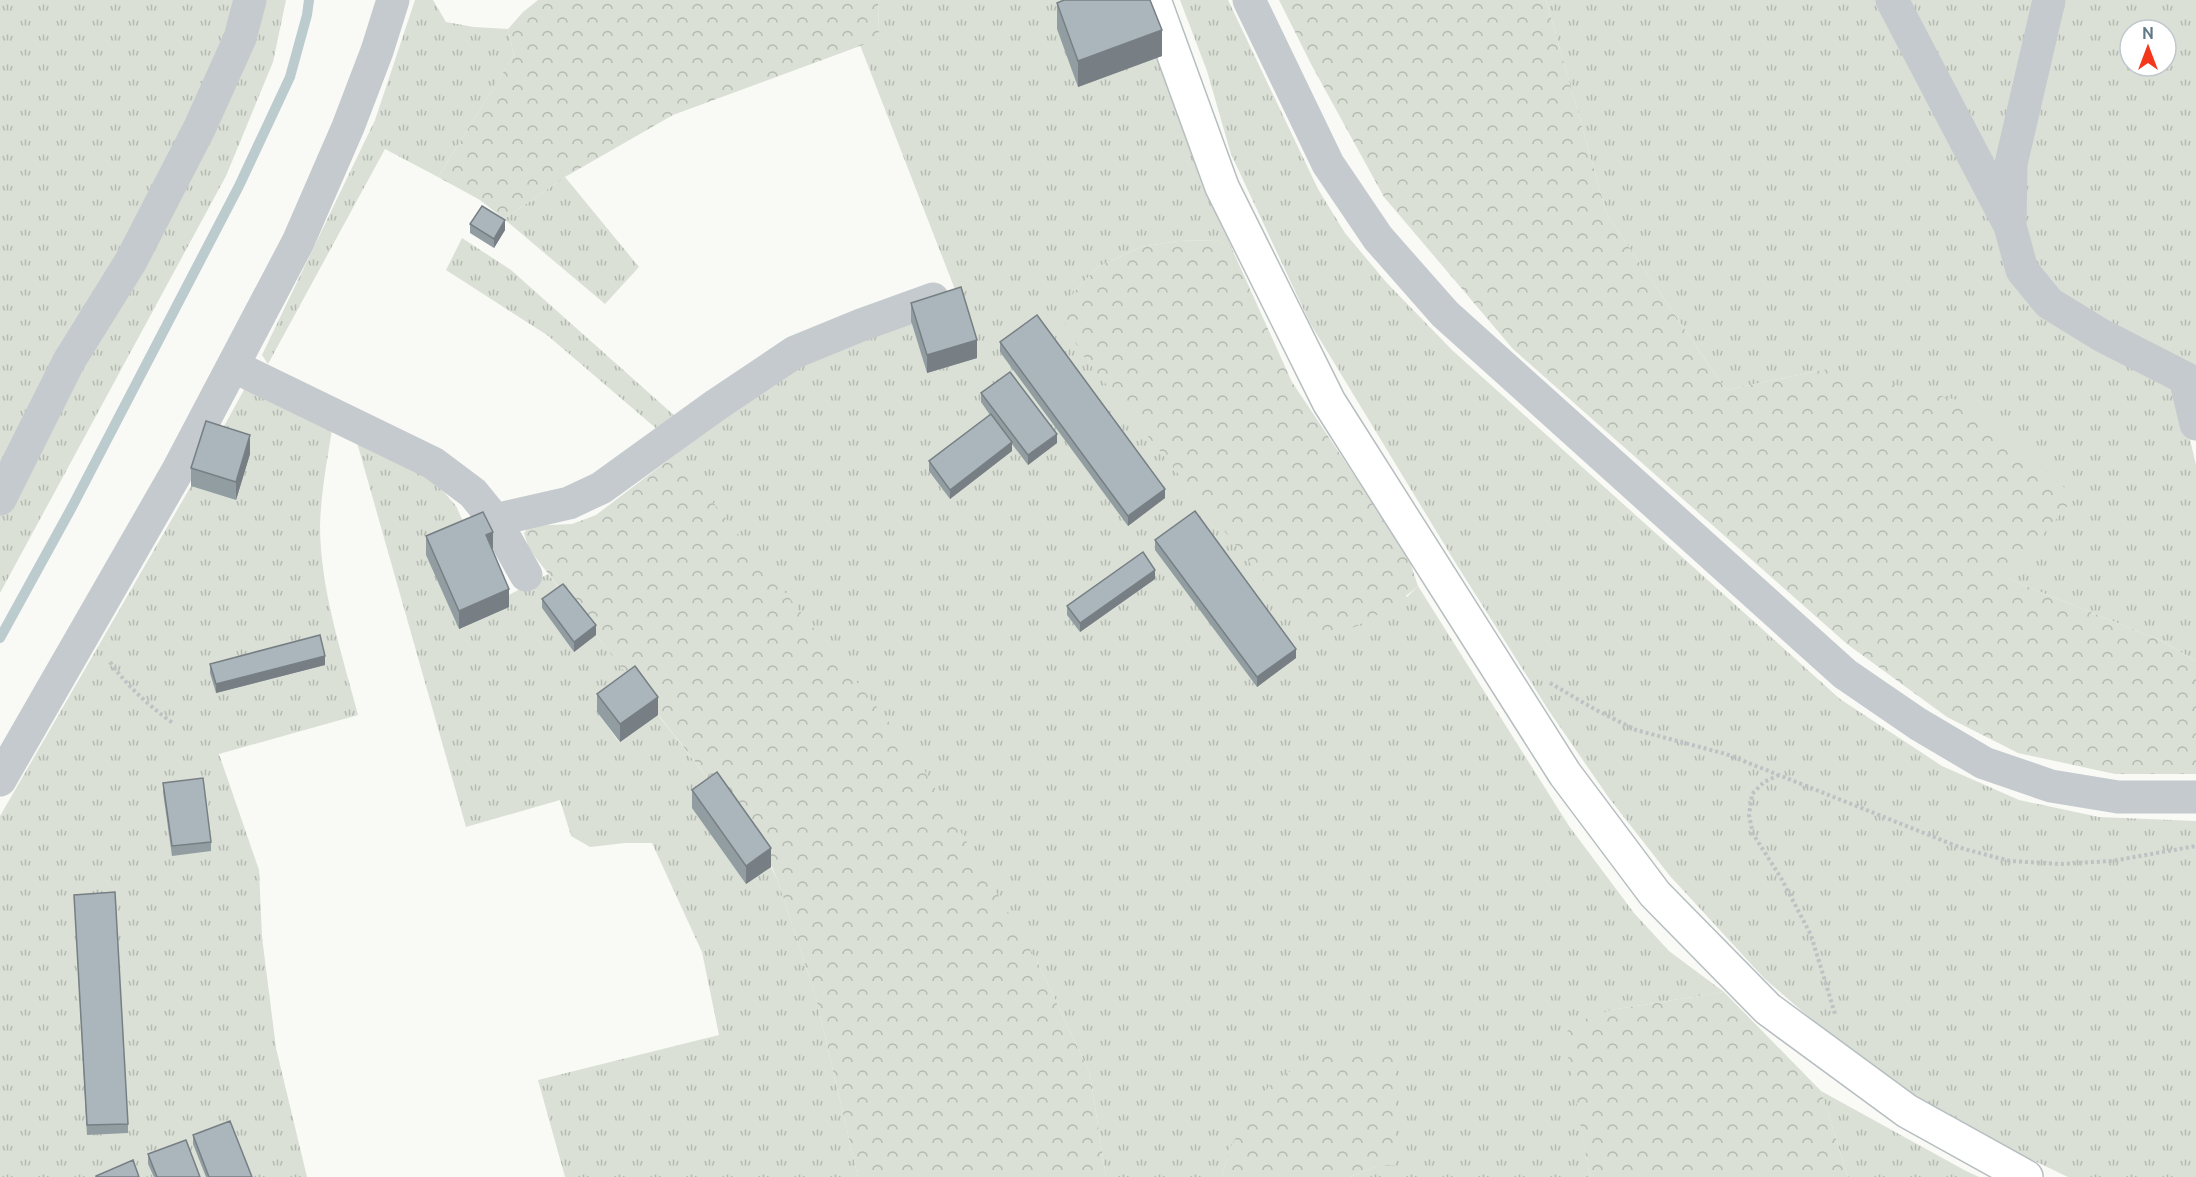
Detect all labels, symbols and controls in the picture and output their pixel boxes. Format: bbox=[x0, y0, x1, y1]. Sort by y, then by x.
north arrow bbox=[2118, 18, 2178, 78]
text: N bbox=[2142, 24, 2154, 42]

